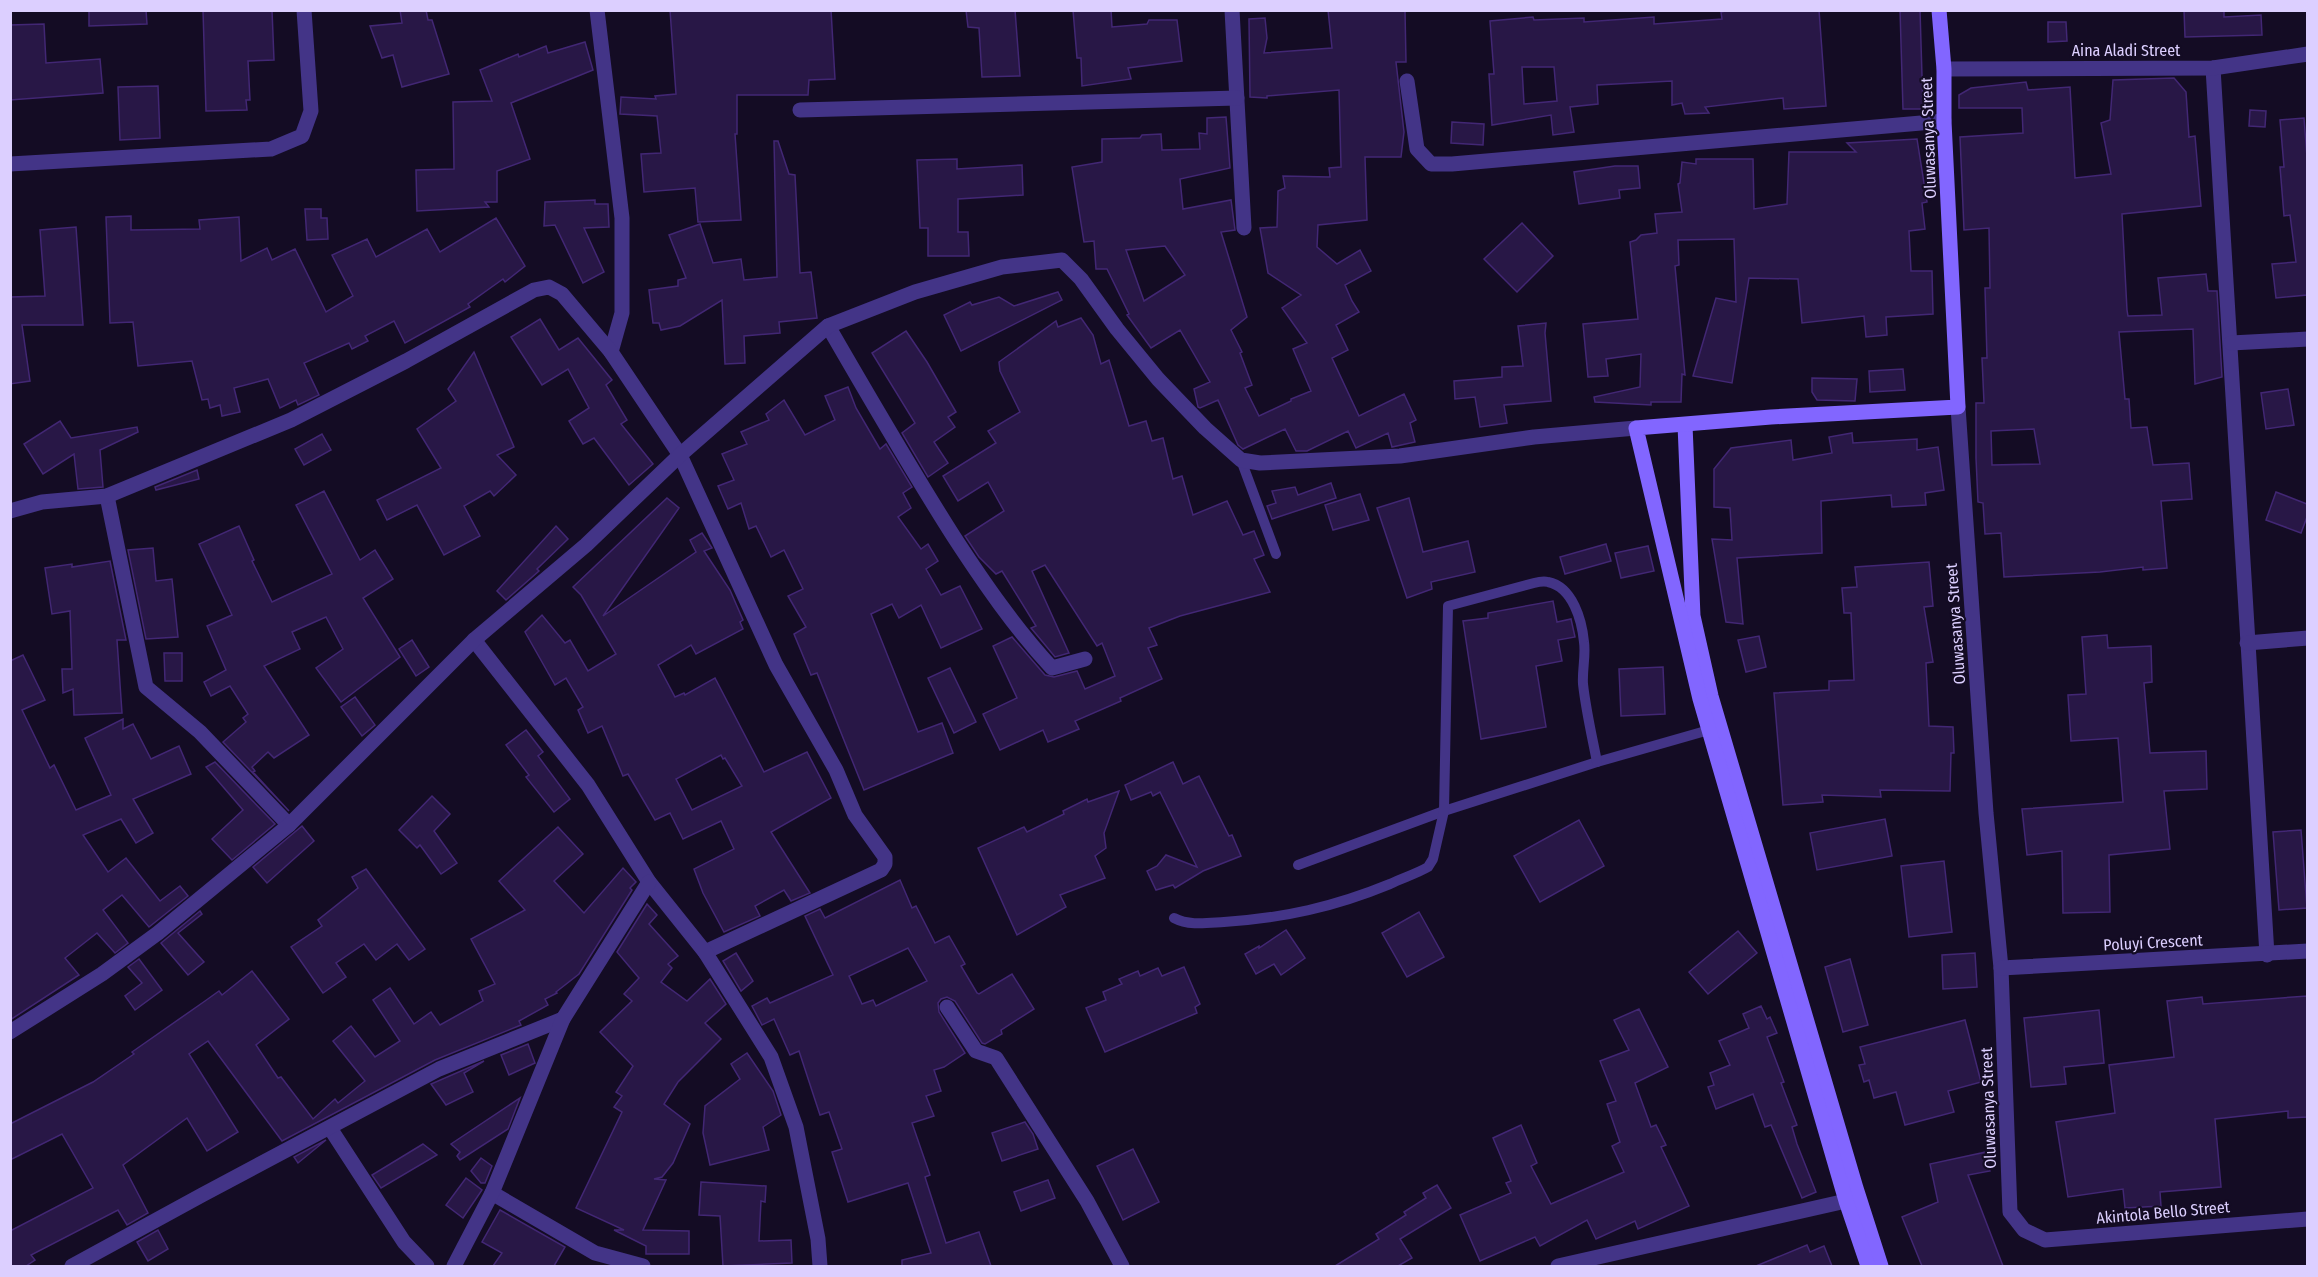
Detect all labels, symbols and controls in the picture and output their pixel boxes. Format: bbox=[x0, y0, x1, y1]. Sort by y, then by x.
street label: Aina Aladi Street bbox=[2072, 41, 2181, 60]
street label: Oluwasanya Street bbox=[1917, 76, 1940, 199]
street label: Oluwasanya Street bbox=[1942, 562, 1969, 685]
street label: Poluyi Crescent bbox=[2103, 930, 2204, 955]
street label: Oluwasanya Street bbox=[1977, 1046, 2000, 1169]
street label: Akintola Bello Street bbox=[2095, 1197, 2231, 1228]

